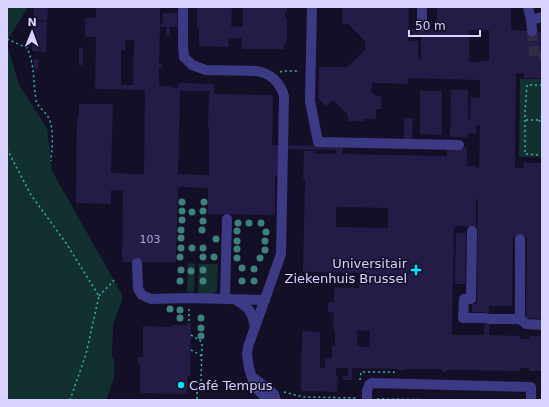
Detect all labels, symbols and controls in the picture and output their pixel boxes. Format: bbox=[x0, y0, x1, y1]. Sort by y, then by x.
north arrow bbox=[12, 12, 52, 52]
scale bar bbox=[409, 12, 480, 38]
text: N bbox=[27, 16, 37, 29]
text: 50 m bbox=[415, 19, 446, 33]
house number: 103 bbox=[140, 233, 161, 246]
place label: Universitair Ziekenhuis Brussel bbox=[285, 256, 408, 286]
marker: Universitair Ziekenhuis Brussel bbox=[410, 264, 422, 276]
place label: Café Tempus bbox=[189, 378, 273, 393]
marker: Café Tempus bbox=[176, 380, 186, 390]

